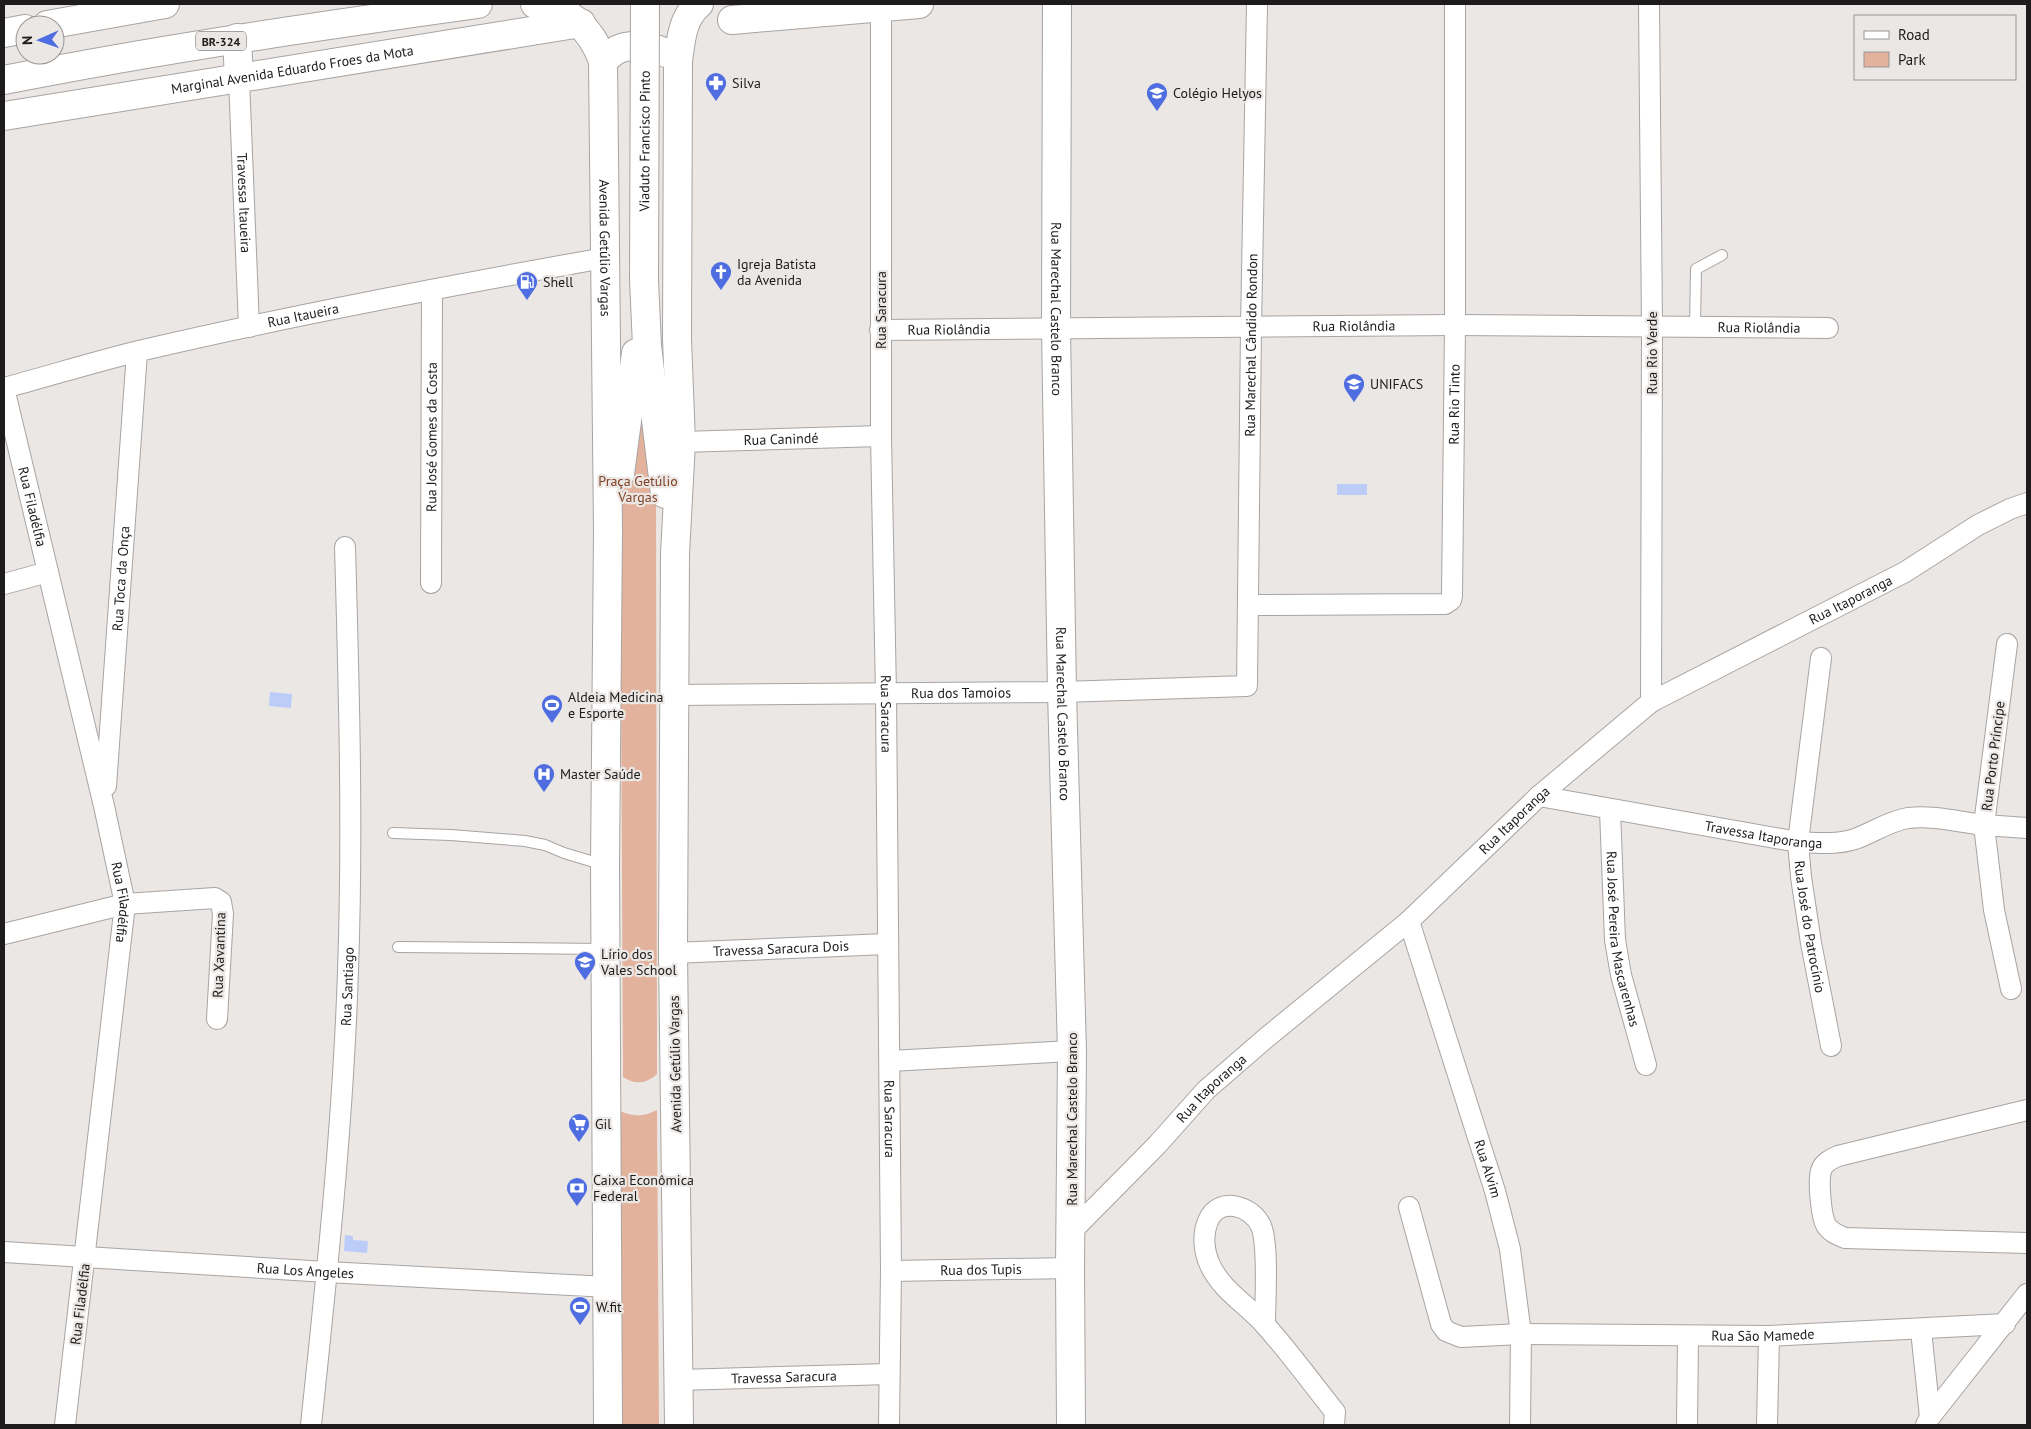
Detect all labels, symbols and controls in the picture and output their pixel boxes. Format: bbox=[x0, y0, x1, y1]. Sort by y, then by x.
north arrow bbox=[15, 15, 65, 65]
legend bbox=[1854, 15, 2016, 80]
text: Road bbox=[1898, 25, 1930, 44]
road number: BR-324 bbox=[196, 31, 246, 50]
text: N bbox=[18, 36, 36, 45]
street label: Marginal Avenida Eduardo Froes da Mota bbox=[170, 41, 415, 98]
text: Park bbox=[1898, 50, 1926, 69]
street label: Viaduto Francisco Pinto bbox=[635, 71, 654, 212]
pharmacy icon: Silva bbox=[704, 71, 728, 102]
place label: Silva bbox=[732, 74, 761, 92]
school or university icon: Colégio Helyos bbox=[1145, 81, 1169, 112]
place label: Colégio Helyos bbox=[1173, 84, 1262, 102]
street label: Travessa Itaueira bbox=[233, 152, 255, 253]
street label: Avenida Getúlio Vargas bbox=[595, 179, 615, 317]
street label: Rua Marechal Castelo Branco bbox=[1047, 222, 1066, 396]
street label: Rua Marechal Cândido Rondon bbox=[1241, 253, 1261, 437]
place label: Igreja Batista da Avenida bbox=[737, 255, 816, 289]
church icon: Igreja Batista da Avenida bbox=[709, 260, 733, 291]
fuel station icon: Shell bbox=[515, 270, 539, 301]
street label: Rua Saracura bbox=[872, 271, 890, 349]
place label: Shell bbox=[543, 273, 573, 291]
street label: Rua Itaueira bbox=[266, 299, 340, 331]
street label: Rua Rio Verde bbox=[1643, 312, 1661, 394]
street label: Rua Riolândia bbox=[1312, 317, 1396, 335]
street label: Rua Riolândia bbox=[1717, 318, 1801, 337]
street label: Rua Riolândia bbox=[907, 320, 991, 339]
street label: Rua José Gomes da Costa bbox=[422, 362, 441, 512]
street label: Rua Rio Tinto bbox=[1445, 364, 1464, 445]
school or university icon: UNIFACS bbox=[1342, 372, 1366, 403]
place label: UNIFACS bbox=[1370, 375, 1423, 393]
street label: Rua Canindé bbox=[743, 429, 819, 449]
street label: Rua Filadélfia bbox=[14, 465, 51, 549]
park label: Praça Getúlio Vargas bbox=[598, 472, 678, 506]
street label: Rua Toca da Onça bbox=[108, 525, 134, 632]
street label: Rua Itaporanga bbox=[1806, 571, 1895, 629]
street label: Rua Marechal Castelo Branco bbox=[1052, 627, 1074, 801]
street label: Rua Saracura bbox=[877, 675, 896, 753]
street label: Rua dos Tamoios bbox=[911, 683, 1011, 702]
place label: Aldeia Medicina e Esporte bbox=[568, 688, 664, 722]
sports icon: Aldeia Medicina e Esporte bbox=[540, 693, 564, 724]
street label: Rua Porto Príncipe bbox=[1977, 700, 2009, 812]
hospital icon: Master Saúde bbox=[532, 762, 556, 793]
place label: Master Saúde bbox=[560, 765, 641, 783]
street label: Rua Itaporanga bbox=[1475, 782, 1553, 858]
street label: Travessa Itaporanga bbox=[1703, 817, 1823, 852]
street label: Rua José Pereira Mascarenhas bbox=[1603, 851, 1644, 1029]
street label: Rua Filadélfia bbox=[107, 860, 134, 944]
street label: Rua José do Patrocínio bbox=[1791, 860, 1829, 994]
street label: Rua Xavantina bbox=[209, 912, 229, 998]
street label: Travessa Saracura Dois bbox=[713, 937, 849, 960]
place label: Lírio dos Vales School bbox=[600, 945, 677, 979]
street label: Rua Santiago bbox=[337, 947, 358, 1027]
school or university icon: Lírio dos Vales School bbox=[573, 950, 597, 981]
street label: Avenida Getúlio Vargas bbox=[665, 995, 685, 1133]
street label: Rua Marechal Castelo Branco bbox=[1063, 1032, 1081, 1206]
street label: Rua Itaporanga bbox=[1172, 1050, 1250, 1126]
street label: Rua Saracura bbox=[880, 1080, 899, 1158]
supermarket icon: Gil bbox=[567, 1112, 591, 1143]
place label: Gil bbox=[595, 1115, 611, 1133]
street label: Rua Alvim bbox=[1470, 1137, 1505, 1200]
place label: Caixa Econômica Federal bbox=[593, 1171, 694, 1205]
bank icon: Caixa Econômica Federal bbox=[565, 1176, 589, 1207]
street label: Rua Los Angeles bbox=[256, 1259, 355, 1282]
street label: Rua dos Tupis bbox=[940, 1260, 1022, 1279]
street label: Rua Filadélfia bbox=[66, 1262, 94, 1346]
sports icon: W.fit bbox=[568, 1295, 592, 1326]
place label: W.fit bbox=[596, 1298, 622, 1316]
street label: Rua São Mamede bbox=[1711, 1325, 1815, 1345]
street label: Travessa Saracura bbox=[731, 1366, 837, 1388]

